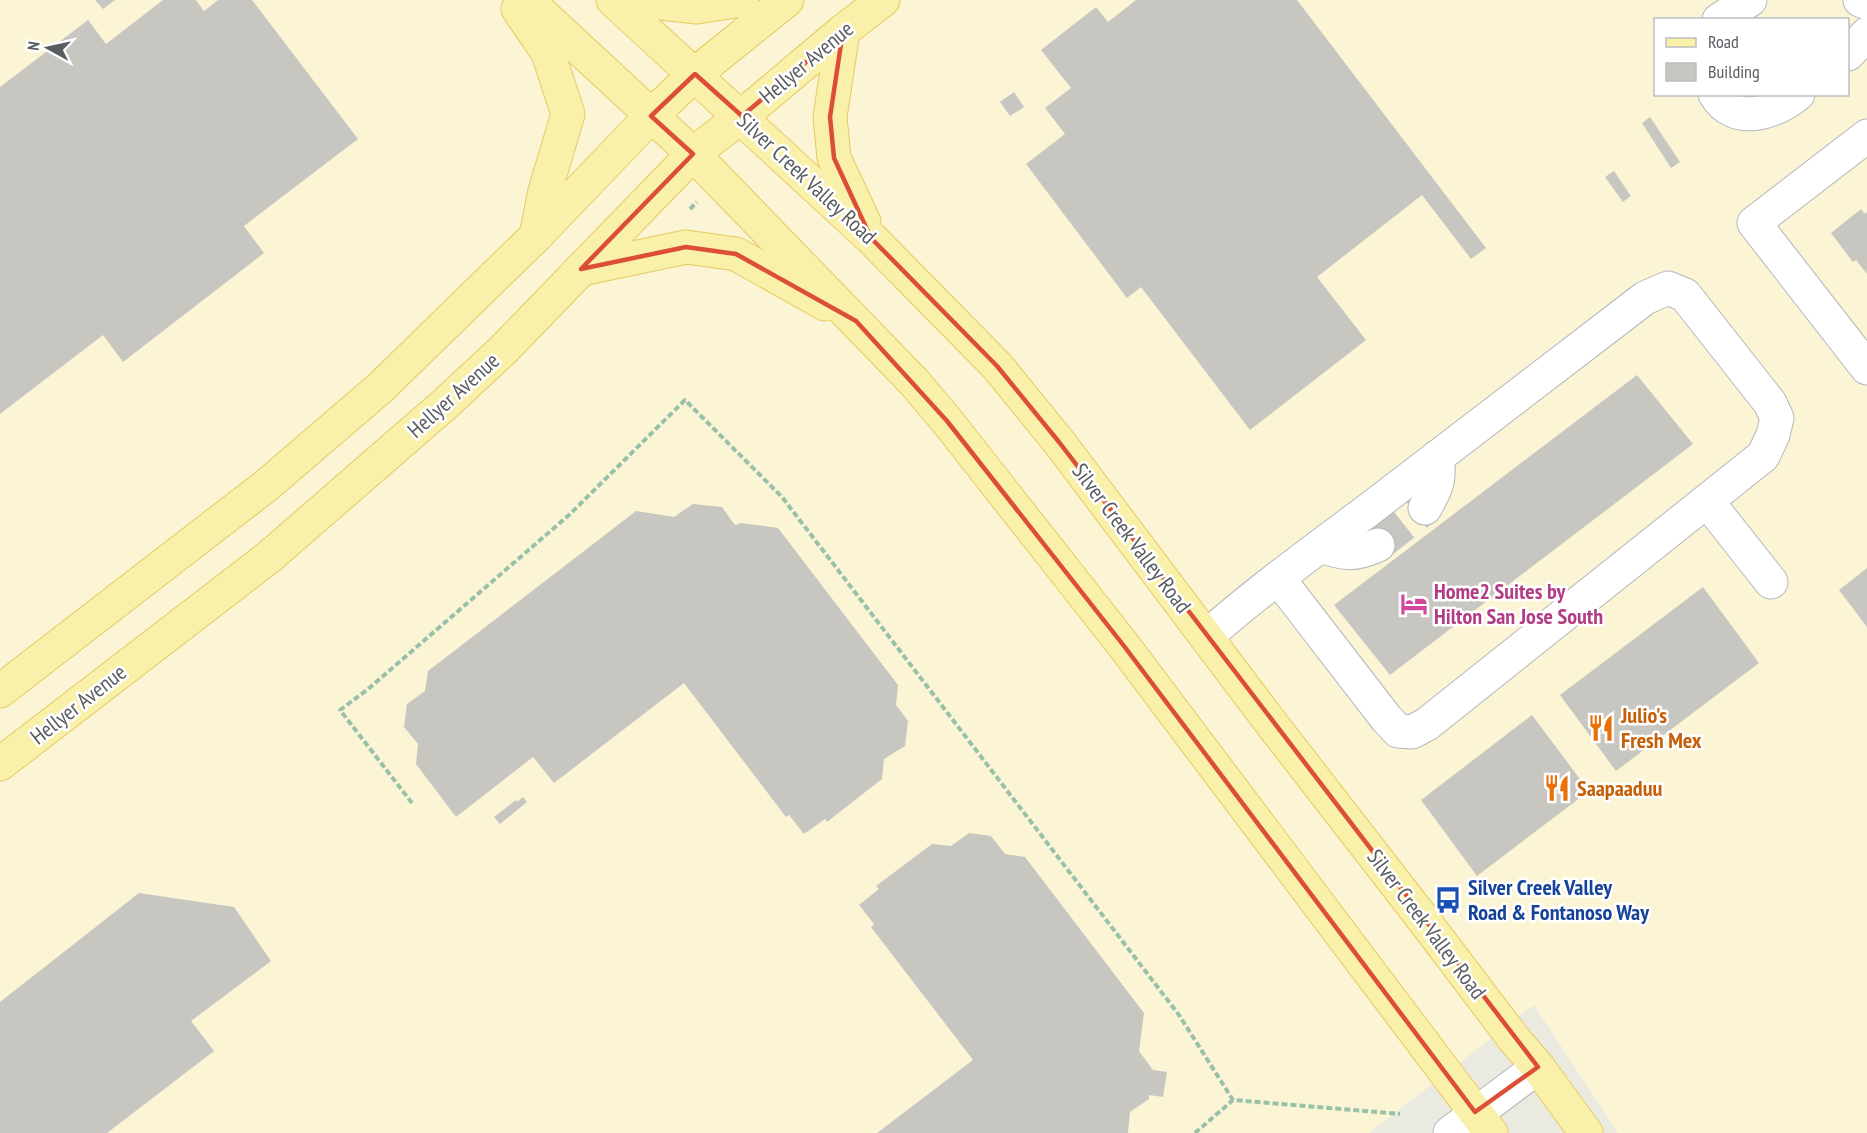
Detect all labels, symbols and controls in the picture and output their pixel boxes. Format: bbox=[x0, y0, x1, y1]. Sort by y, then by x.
street label: Hellyer Avenue bbox=[753, 15, 859, 109]
north arrow bbox=[18, 18, 78, 78]
legend bbox=[1654, 18, 1849, 96]
text: Road bbox=[1708, 30, 1739, 53]
text: N bbox=[23, 40, 44, 52]
text: Building bbox=[1708, 60, 1760, 83]
street label: Silver Creek Valley Road bbox=[731, 106, 883, 250]
street label: Hellyer Avenue bbox=[401, 346, 505, 444]
street label: Silver Creek Valley Road bbox=[1067, 458, 1197, 618]
place label: Home2 Suites by Hilton San Jose South bbox=[1434, 577, 1603, 630]
hotel icon: Home2 Suites by Hilton San Jose South bbox=[1399, 589, 1429, 619]
street label: Hellyer Avenue bbox=[24, 658, 132, 750]
place label: Julio's Fresh Mex bbox=[1620, 701, 1702, 754]
restaurant icon: Julio's Fresh Mex bbox=[1586, 713, 1616, 743]
restaurant icon: Saapaaduu bbox=[1542, 773, 1572, 803]
place label: Saapaaduu bbox=[1577, 774, 1662, 802]
street label: Silver Creek Valley Road bbox=[1362, 844, 1492, 1004]
place label: Silver Creek Valley Road & Fontanoso Way bbox=[1468, 873, 1650, 926]
bus stop icon: Silver Creek Valley Road & Fontanoso Way bbox=[1433, 885, 1463, 915]

